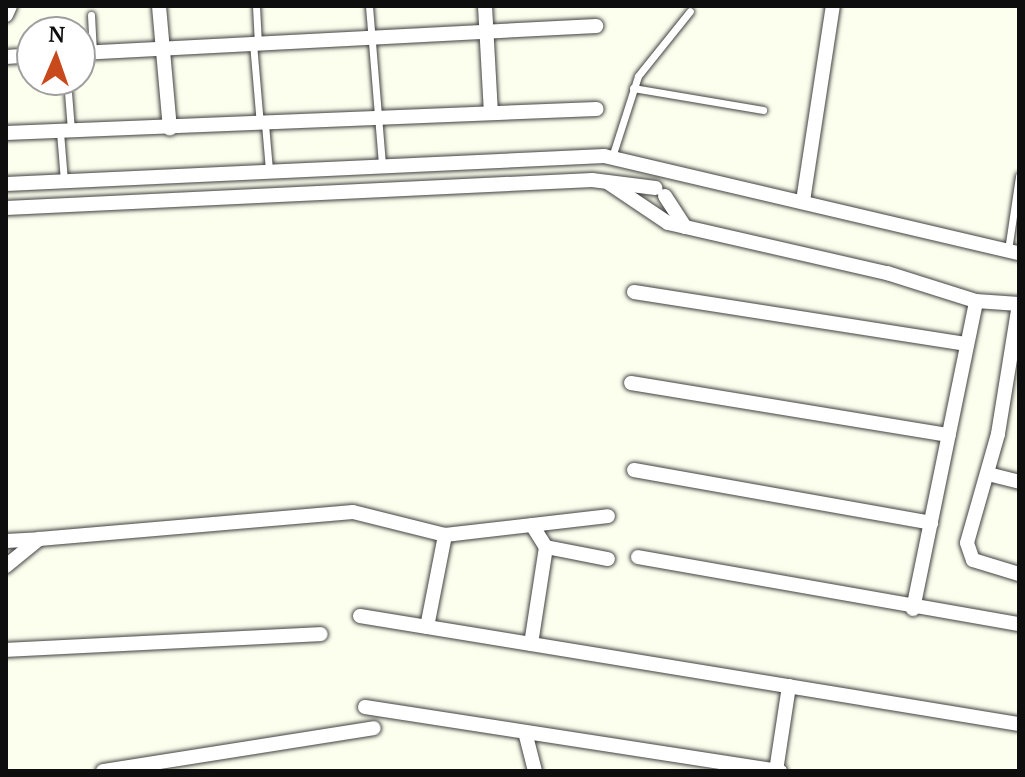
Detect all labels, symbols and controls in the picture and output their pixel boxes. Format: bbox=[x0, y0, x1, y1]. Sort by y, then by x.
north arrow bbox=[16, 16, 96, 96]
text: N bbox=[48, 19, 66, 48]

